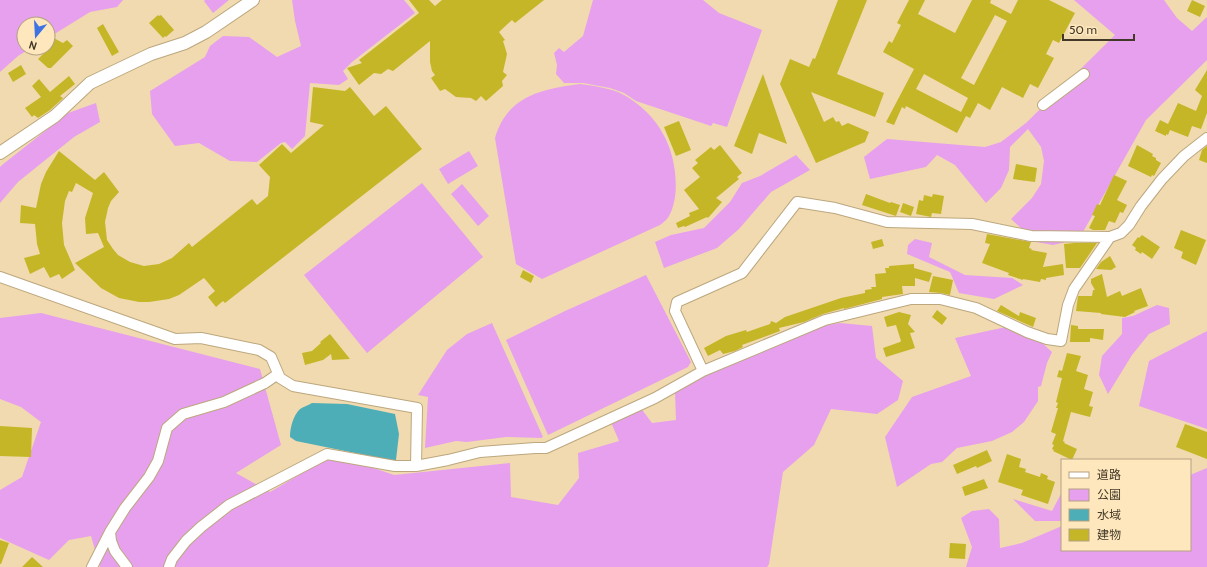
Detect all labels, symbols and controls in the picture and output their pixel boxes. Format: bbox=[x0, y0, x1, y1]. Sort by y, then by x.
north arrow bbox=[16, 16, 56, 56]
scale bar bbox=[1063, 16, 1134, 42]
text: 50 m bbox=[1069, 22, 1097, 37]
text: N bbox=[27, 38, 39, 53]
legend bbox=[1061, 459, 1191, 551]
text: 道路 bbox=[1097, 467, 1121, 482]
text: 公園 bbox=[1097, 487, 1121, 502]
text: 水域 bbox=[1097, 507, 1121, 522]
text: 建物 bbox=[1097, 527, 1121, 542]

